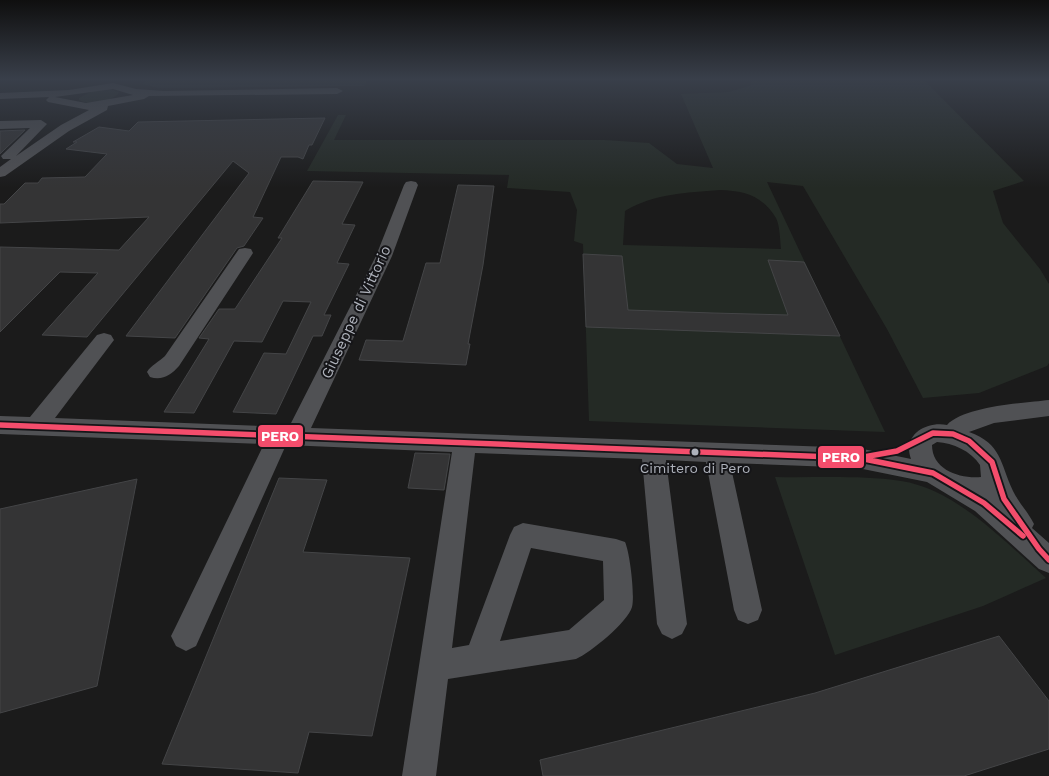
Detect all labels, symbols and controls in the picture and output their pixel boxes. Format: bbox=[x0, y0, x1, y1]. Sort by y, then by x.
street label: Giuseppe di Vittorio bbox=[317, 243, 395, 381]
line badge: PERO bbox=[257, 424, 304, 448]
text: PERO bbox=[261, 428, 299, 444]
line badge: PERO bbox=[817, 445, 865, 469]
marker: Cimitero di Pero bbox=[690, 447, 700, 457]
text: PERO bbox=[822, 449, 860, 465]
place label: Cimitero di Pero bbox=[640, 460, 750, 476]

